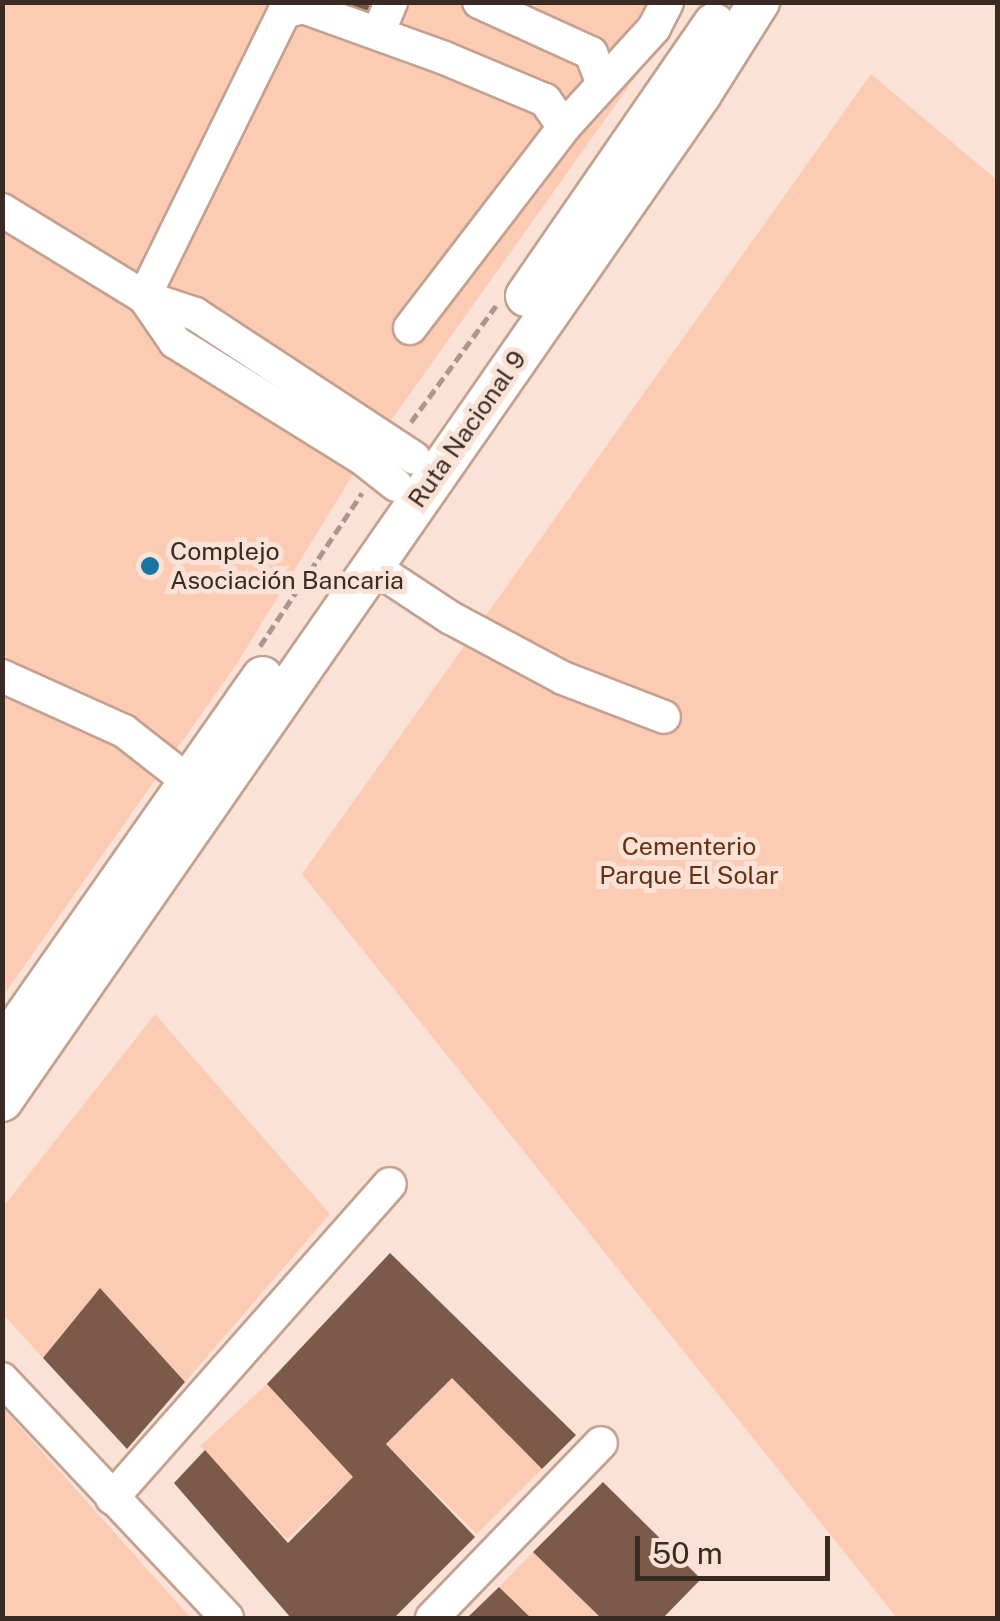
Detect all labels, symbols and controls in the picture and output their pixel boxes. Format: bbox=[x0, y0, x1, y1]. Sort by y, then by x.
street label: Ruta Nacional 9 bbox=[402, 345, 532, 513]
place label: Complejo Asociación Bancaria bbox=[170, 537, 404, 596]
marker: Complejo Asociación Bancaria bbox=[139, 555, 161, 577]
park label: Cementerio Parque El Solar bbox=[599, 832, 779, 891]
scale bar bbox=[640, 1516, 835, 1578]
text: 50 m bbox=[652, 1535, 723, 1571]

